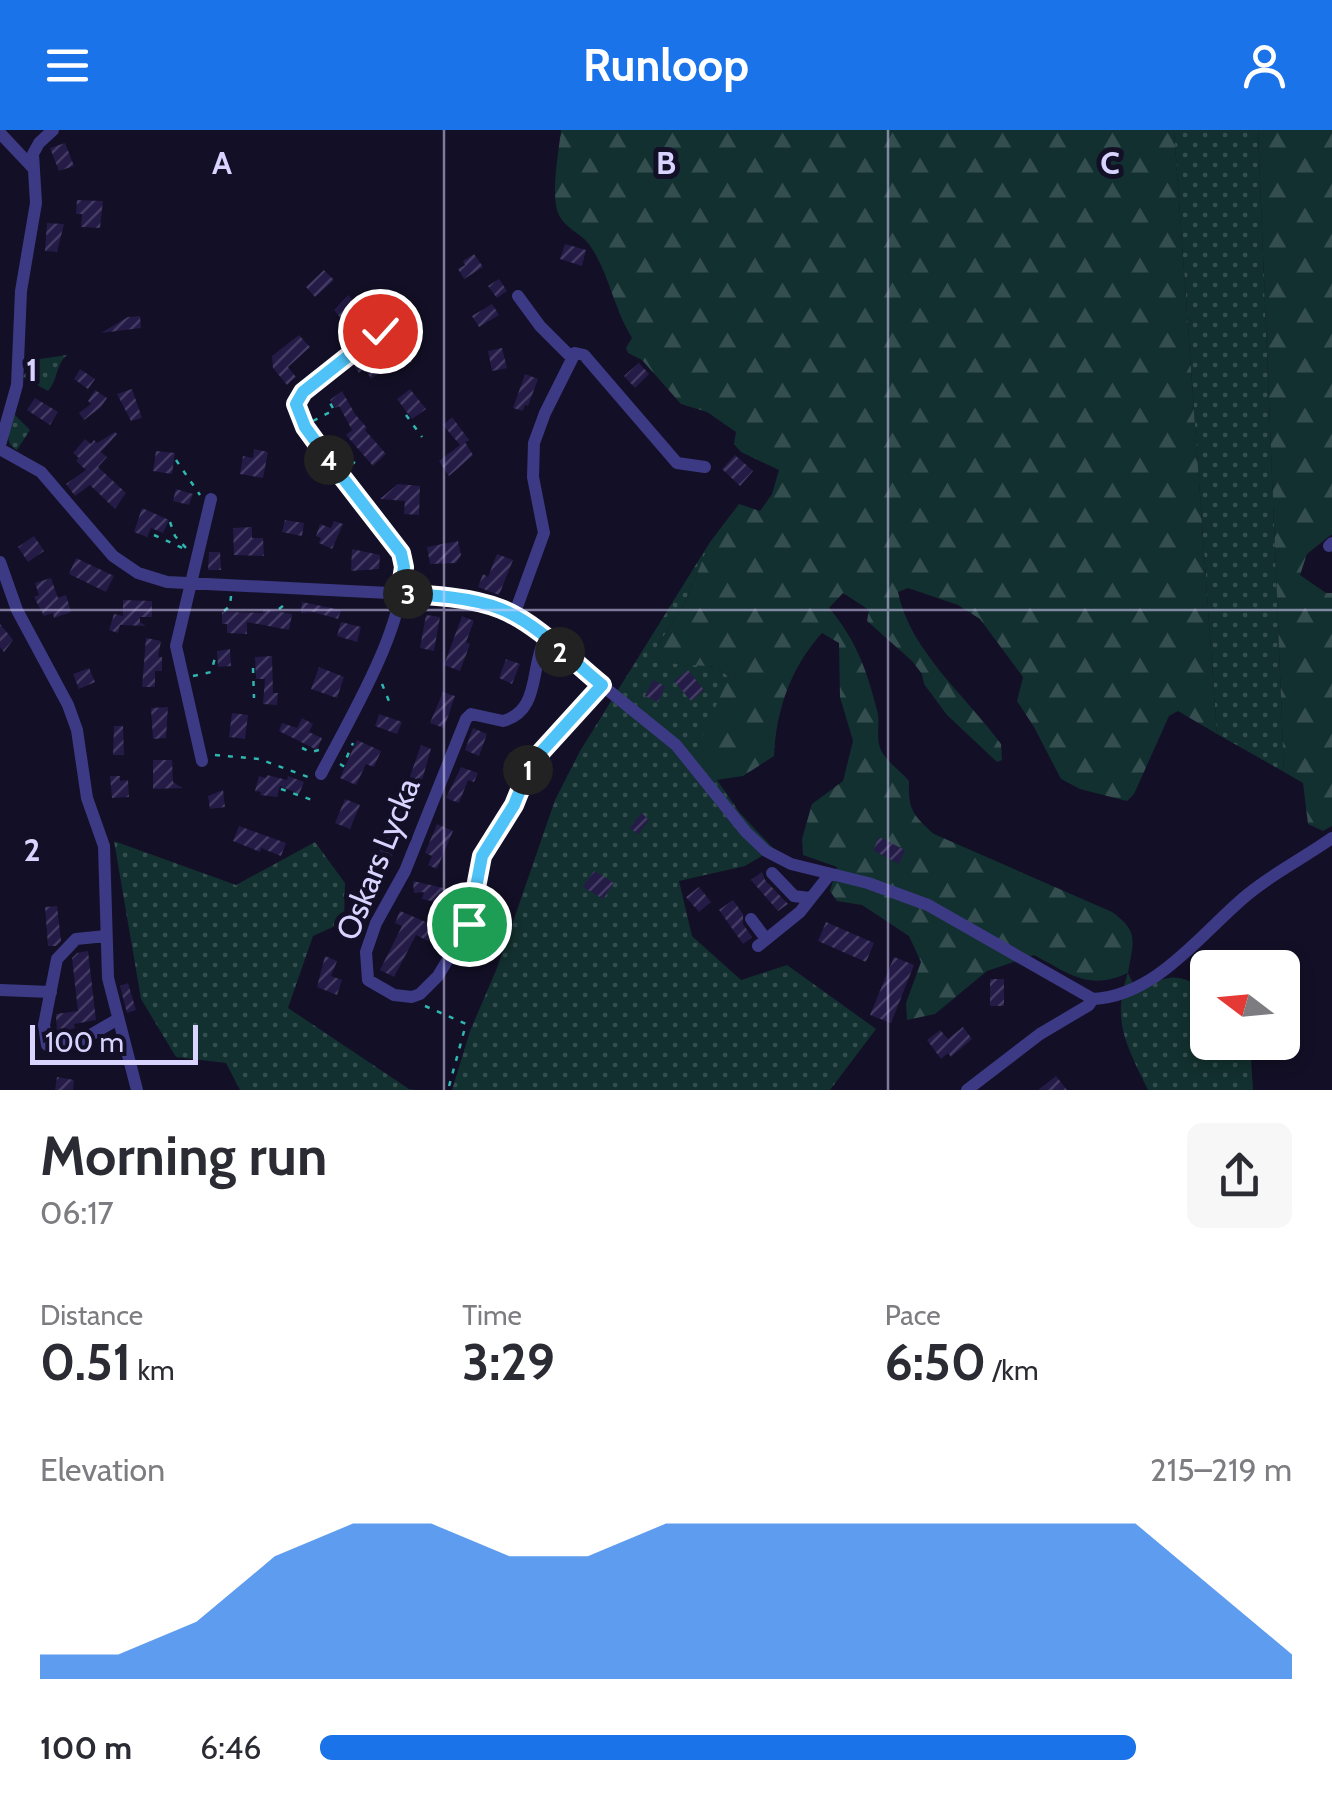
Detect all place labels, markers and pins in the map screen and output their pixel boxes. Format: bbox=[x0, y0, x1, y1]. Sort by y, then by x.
pin bbox=[338, 289, 423, 374]
pin: 4 bbox=[304, 435, 354, 485]
pin: 3 bbox=[383, 569, 433, 619]
pin: 2 bbox=[535, 627, 585, 677]
pin: 1 bbox=[503, 745, 553, 795]
pin bbox=[427, 882, 512, 967]

